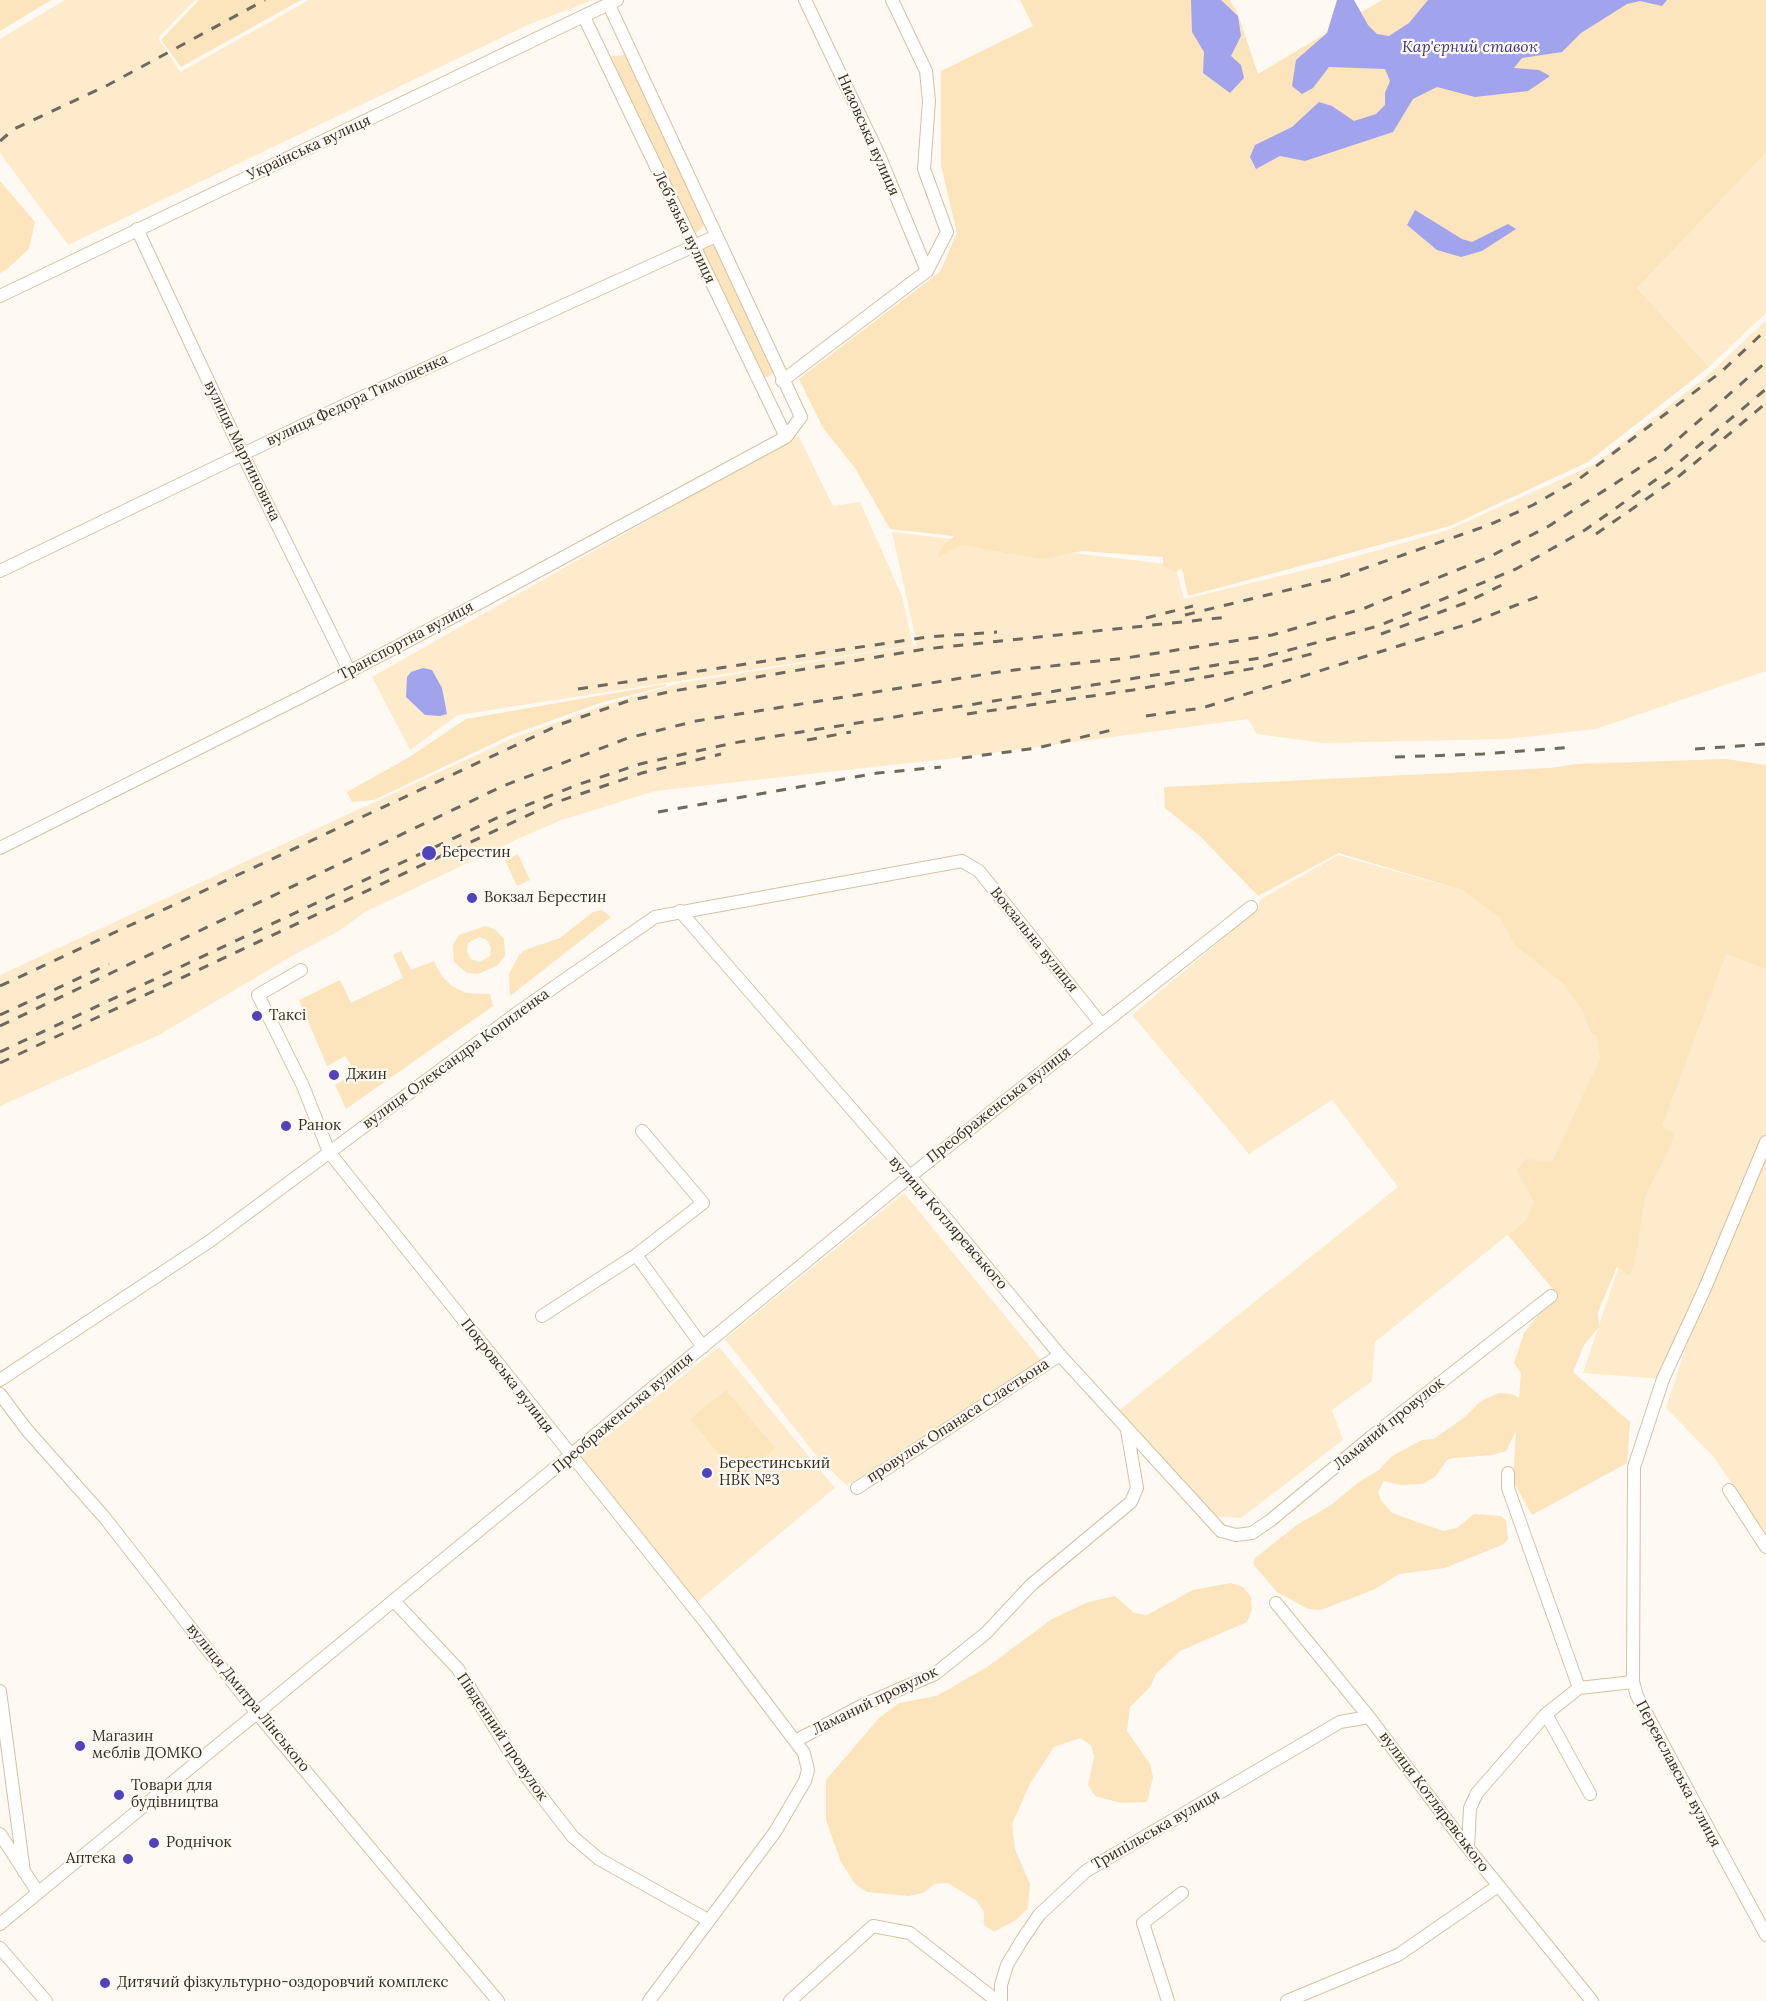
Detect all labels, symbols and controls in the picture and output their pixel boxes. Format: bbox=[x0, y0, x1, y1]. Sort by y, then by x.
water label: Кар'єрний ставок bbox=[1402, 37, 1538, 57]
street label: Низовська вулиця bbox=[833, 71, 903, 199]
street label: Українська вулиця bbox=[244, 111, 374, 185]
street label: Леб'язька вулиця bbox=[649, 168, 719, 286]
street label: вулиця Федора Тимошенка bbox=[263, 350, 451, 450]
street label: вулиця Мартиновича bbox=[200, 378, 284, 524]
street label: Транспортна вулиця bbox=[335, 598, 477, 684]
marker: Берестин bbox=[420, 844, 438, 862]
place label: Берестин bbox=[442, 844, 511, 862]
street label: Вокзальна вулиця bbox=[986, 884, 1082, 996]
place label: Вокзал Берестин bbox=[484, 889, 606, 907]
marker: Вокзал Берестин bbox=[465, 891, 479, 905]
street label: вулиця Олександра Копиленка bbox=[359, 985, 553, 1133]
place label: Таксі bbox=[269, 1007, 306, 1025]
marker: Таксі bbox=[250, 1009, 264, 1023]
street label: Преображенська вулиця bbox=[923, 1043, 1075, 1167]
place label: Джин bbox=[346, 1066, 387, 1084]
marker: Джин bbox=[327, 1068, 341, 1082]
place label: Ранок bbox=[298, 1117, 341, 1135]
marker: Ранок bbox=[279, 1119, 293, 1133]
street label: вулиця Котляревського bbox=[885, 1153, 1011, 1293]
street label: Покровська вулиця bbox=[457, 1315, 557, 1437]
street label: Преображенська вулиця bbox=[549, 1349, 697, 1477]
street label: провулок Опанаса Сластьона bbox=[863, 1355, 1053, 1487]
street label: Ламаний провулок bbox=[1330, 1374, 1448, 1474]
place label: Берестинський НВК №3 bbox=[719, 1455, 830, 1490]
marker: Берестинський НВК №3 bbox=[700, 1466, 714, 1480]
street label: вулиця Дмитра Лінського bbox=[183, 1620, 313, 1776]
street label: Ламаний провулок bbox=[809, 1663, 941, 1739]
street label: Південний провулок bbox=[453, 1670, 551, 1804]
street label: Переяславська вулиця bbox=[1632, 1698, 1724, 1850]
place label: Магазин меблів ДОМКО bbox=[92, 1728, 202, 1763]
street label: вулиця Котляревського bbox=[1375, 1728, 1493, 1876]
marker: Магазин меблів ДОМКО bbox=[73, 1739, 87, 1753]
place label: Товари для будівництва bbox=[131, 1777, 219, 1812]
street label: Трипільська вулиця bbox=[1089, 1786, 1223, 1874]
marker: Товари для будівництва bbox=[112, 1788, 126, 1802]
place label: Роднічок bbox=[166, 1834, 231, 1852]
marker: Роднічок bbox=[147, 1836, 161, 1850]
place label: Аптека bbox=[66, 1850, 116, 1868]
marker: Аптека bbox=[121, 1852, 135, 1866]
place label: Дитячий фізкультурно-оздоровчий комплекс bbox=[117, 1974, 448, 1992]
marker: Дитячий фізкультурно-оздоровчий комплекс bbox=[98, 1976, 112, 1990]

